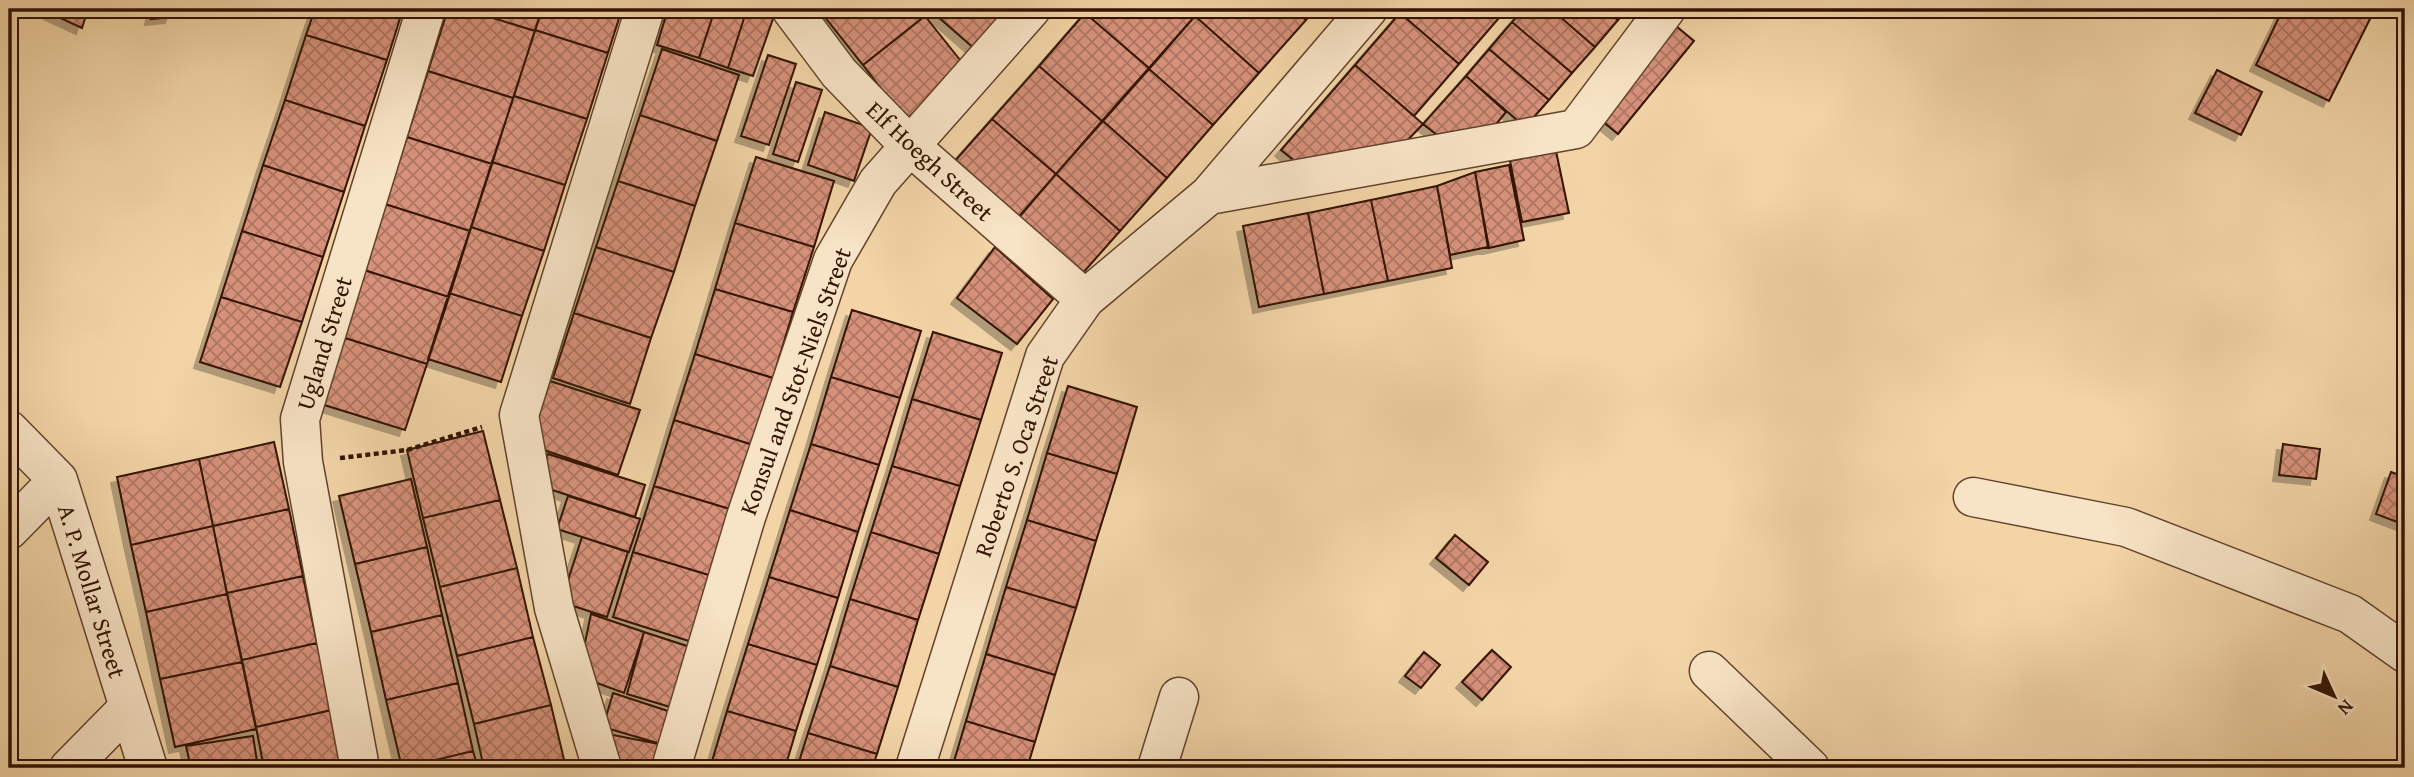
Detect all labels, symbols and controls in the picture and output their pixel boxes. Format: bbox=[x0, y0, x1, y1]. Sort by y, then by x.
street label: Elf Hoegh Street bbox=[859, 93, 1002, 230]
street label: Konsul and Stot-Niels Street bbox=[730, 242, 860, 520]
street label: Ugland Street bbox=[287, 271, 361, 414]
street label: Roberto S. Oca Street bbox=[965, 350, 1067, 561]
street label: A. P. Mollar Street bbox=[49, 500, 135, 683]
north arrow bbox=[2298, 662, 2368, 732]
text: N bbox=[2332, 694, 2361, 722]

